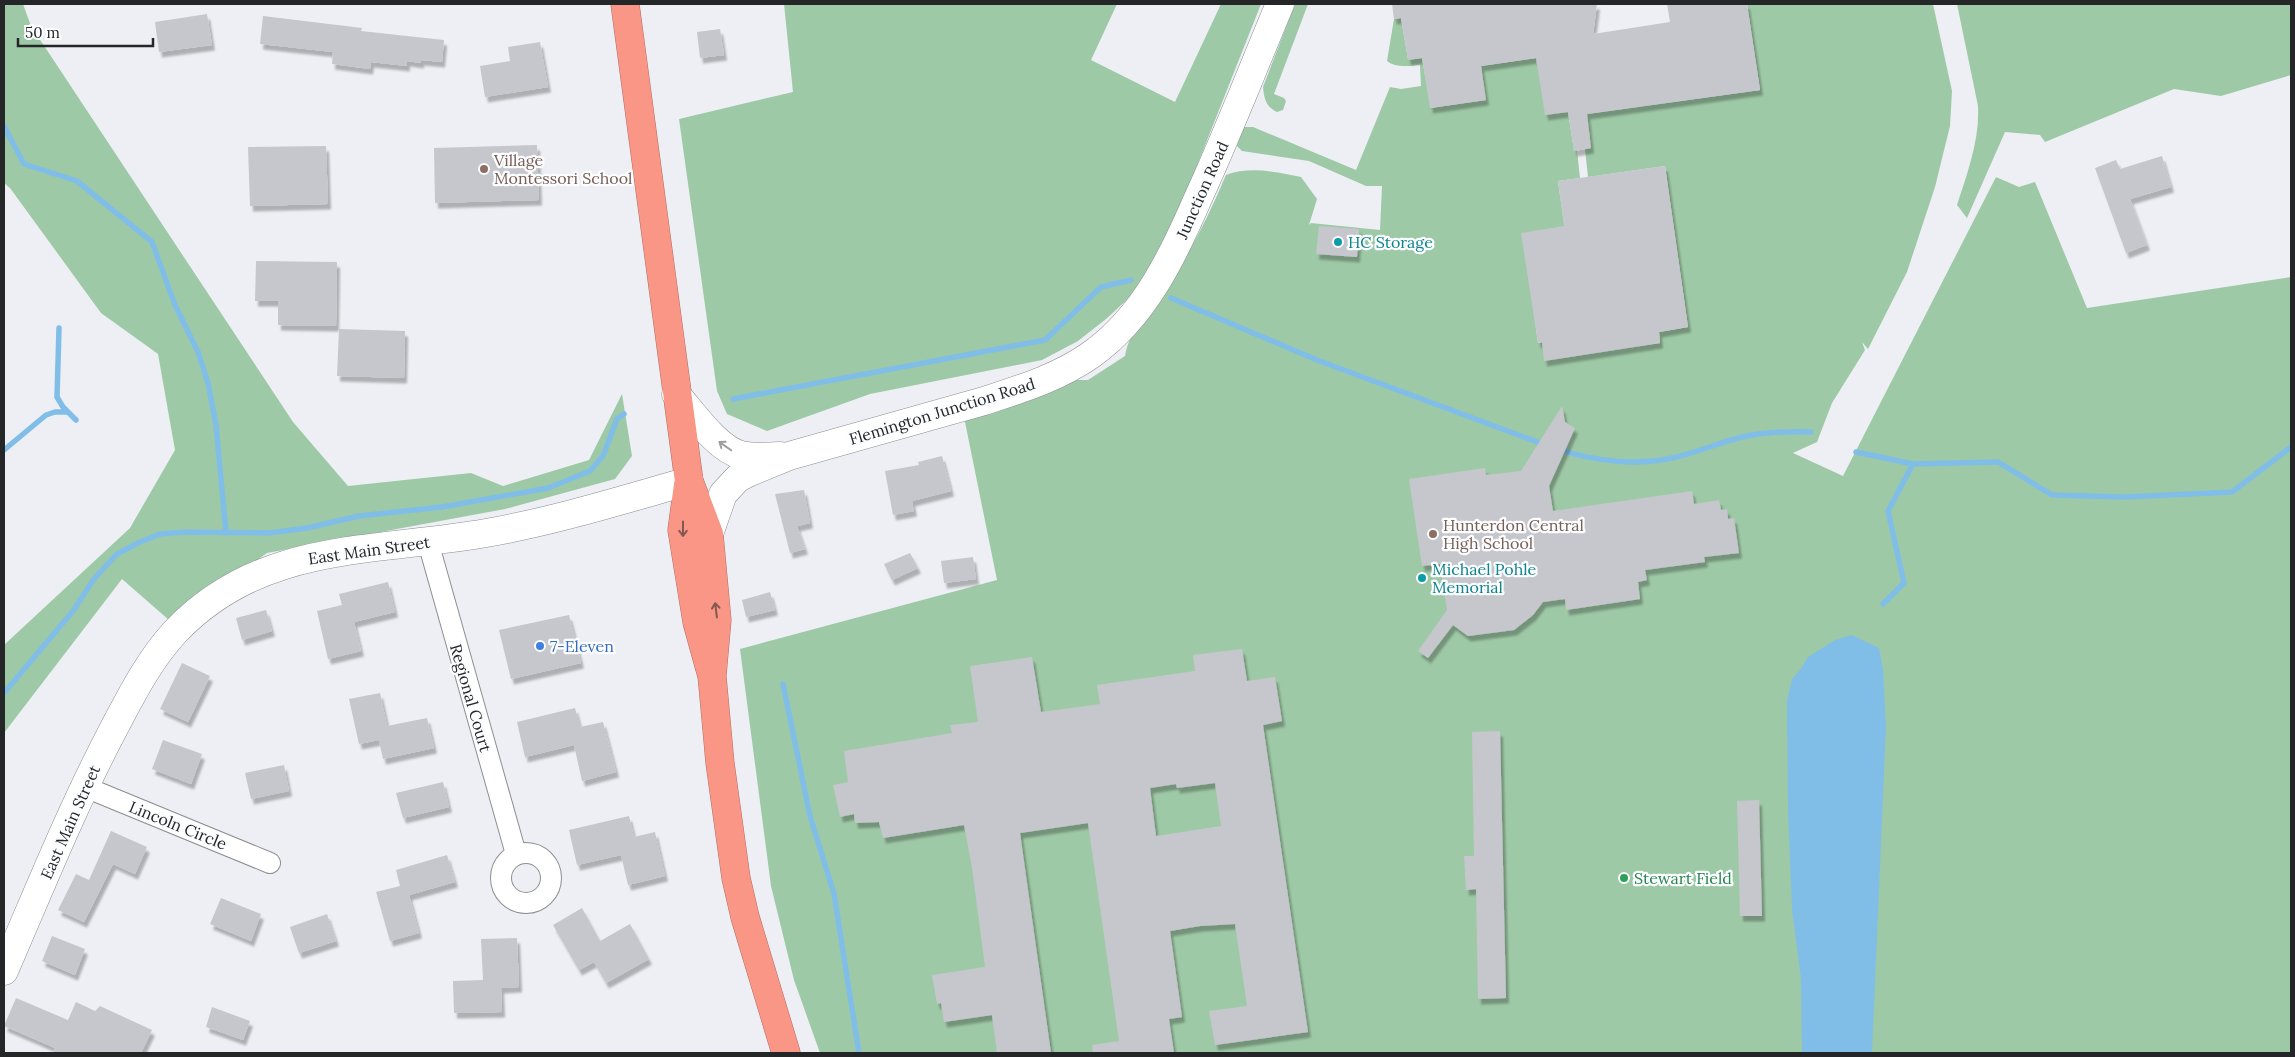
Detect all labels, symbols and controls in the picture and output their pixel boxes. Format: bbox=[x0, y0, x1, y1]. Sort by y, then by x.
scale bar bbox=[18, 15, 152, 47]
text: 50 m bbox=[25, 23, 60, 42]
street label: Junction Road bbox=[1171, 138, 1233, 243]
place label: Village Montessori School bbox=[493, 150, 632, 188]
marker: Village Montessori School bbox=[478, 163, 490, 175]
place label: HC Storage bbox=[1348, 232, 1433, 252]
marker: HC Storage bbox=[1332, 236, 1344, 248]
street label: Flemington Junction Road bbox=[847, 373, 1038, 449]
one-way arrow bbox=[718, 441, 732, 451]
place label: Hunterdon Central High School bbox=[1443, 515, 1584, 553]
one-way arrow bbox=[678, 521, 688, 537]
marker: Hunterdon Central High School bbox=[1427, 528, 1439, 540]
street label: East Main Street bbox=[307, 531, 432, 568]
place label: Michael Pohle Memorial bbox=[1432, 559, 1537, 597]
marker: Michael Pohle Memorial bbox=[1416, 572, 1428, 584]
one-way arrow bbox=[711, 602, 721, 618]
place label: 7-Eleven bbox=[550, 636, 614, 656]
marker: 7-Eleven bbox=[534, 640, 546, 652]
street label: Regional Court bbox=[446, 642, 496, 755]
street label: East Main Street bbox=[36, 761, 104, 882]
street label: Lincoln Circle bbox=[126, 796, 230, 854]
place label: Stewart Field bbox=[1634, 868, 1732, 888]
marker: Stewart Field bbox=[1618, 872, 1630, 884]

